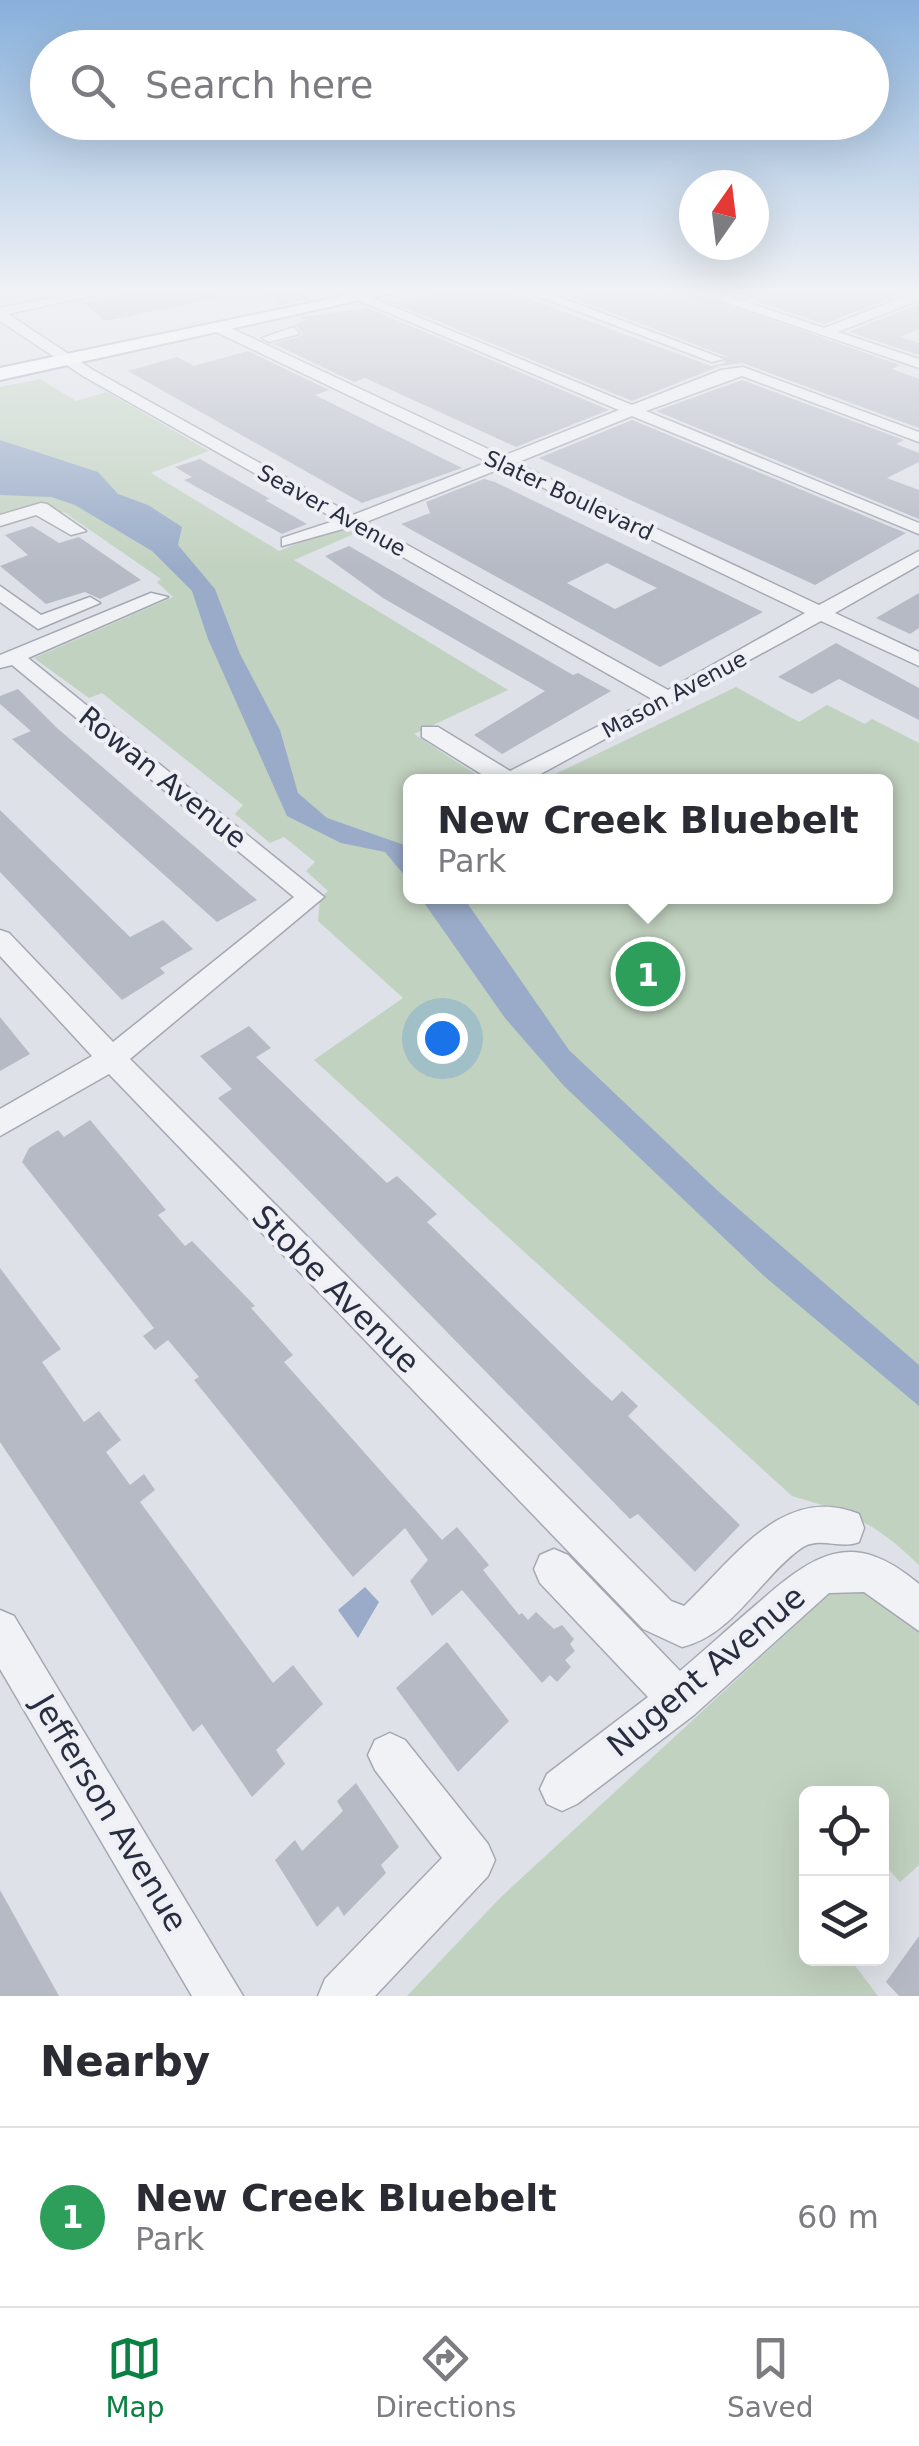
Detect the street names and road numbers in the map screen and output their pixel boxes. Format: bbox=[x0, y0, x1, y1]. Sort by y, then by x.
street label: Slater Boulevard bbox=[481, 445, 657, 545]
street label: Seaver Avenue bbox=[253, 459, 410, 561]
street label: Mason Avenue bbox=[598, 646, 751, 743]
street label: Rowan Avenue bbox=[72, 700, 253, 855]
street label: Stobe Avenue bbox=[244, 1197, 428, 1381]
street label: Nugent Avenue bbox=[600, 1577, 812, 1765]
street label: Jefferson Avenue bbox=[23, 1686, 196, 1938]

